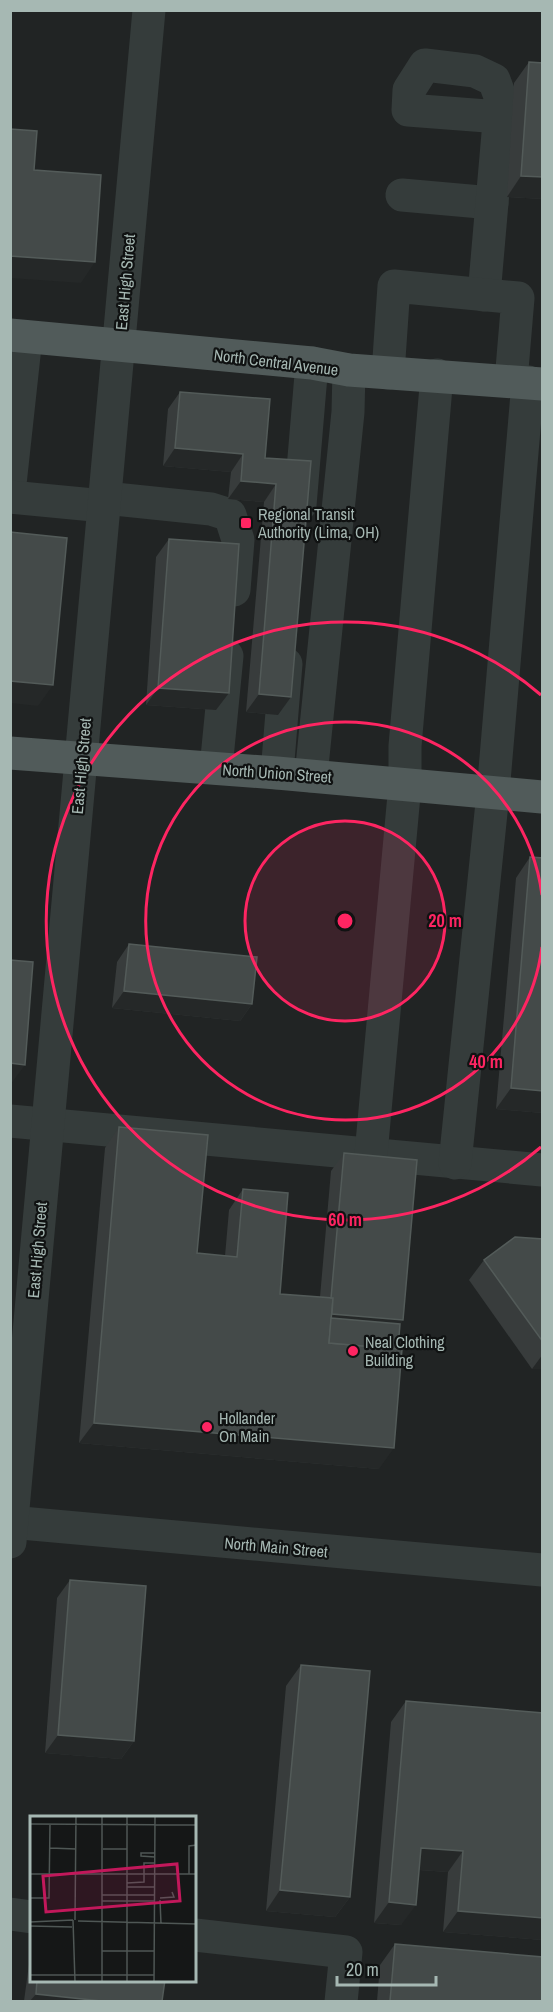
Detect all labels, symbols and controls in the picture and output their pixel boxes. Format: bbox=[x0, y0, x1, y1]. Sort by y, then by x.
street label: East High Street bbox=[110, 233, 140, 331]
street label: North Central Avenue bbox=[213, 343, 339, 381]
place label: Regional Transit Authority (Lima, OH) bbox=[257, 503, 379, 543]
marker: Regional Transit Authority (Lima, OH) bbox=[239, 516, 253, 530]
street label: East High Street bbox=[66, 717, 96, 815]
street label: North Union Street bbox=[222, 758, 333, 788]
text: 20 m bbox=[428, 908, 462, 933]
centre of rings bbox=[335, 911, 355, 931]
text: 40 m bbox=[469, 1049, 503, 1074]
street label: East High Street bbox=[22, 1201, 52, 1299]
text: 60 m bbox=[328, 1207, 362, 1232]
place label: Neal Clothing Building bbox=[365, 1331, 445, 1371]
marker: Neal Clothing Building bbox=[346, 1344, 360, 1358]
place label: Hollander On Main bbox=[219, 1407, 276, 1447]
marker: Hollander On Main bbox=[200, 1420, 214, 1434]
street label: North Main Street bbox=[223, 1532, 329, 1563]
inset map bbox=[30, 1816, 196, 1982]
scale bar bbox=[337, 1949, 436, 1987]
text: 20 m bbox=[346, 1957, 379, 1982]

